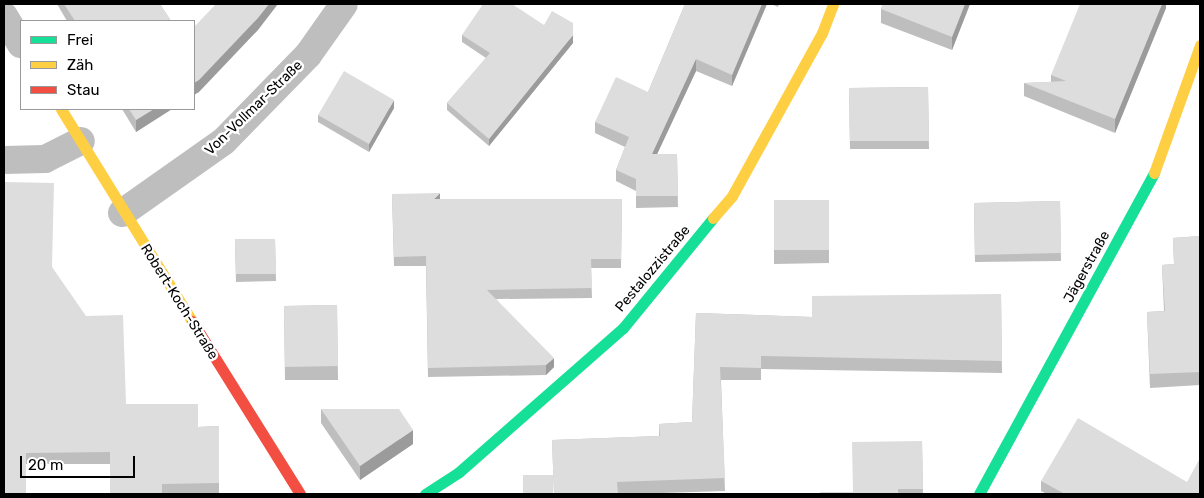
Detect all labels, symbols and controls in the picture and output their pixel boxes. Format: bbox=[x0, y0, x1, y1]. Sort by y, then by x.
legend bbox=[20, 20, 195, 110]
text: Frei bbox=[67, 31, 93, 49]
text: Zäh bbox=[67, 56, 93, 74]
street label: Von-Vollmar-Straße bbox=[202, 57, 306, 159]
text: Stau bbox=[67, 81, 100, 99]
street label: Pestalozzistraße bbox=[612, 222, 694, 316]
street label: Jägerstraße bbox=[1060, 228, 1114, 306]
street label: Robert-Koch-Straße bbox=[137, 241, 221, 363]
scale bar bbox=[22, 446, 138, 478]
text: 20 m bbox=[28, 456, 63, 474]

